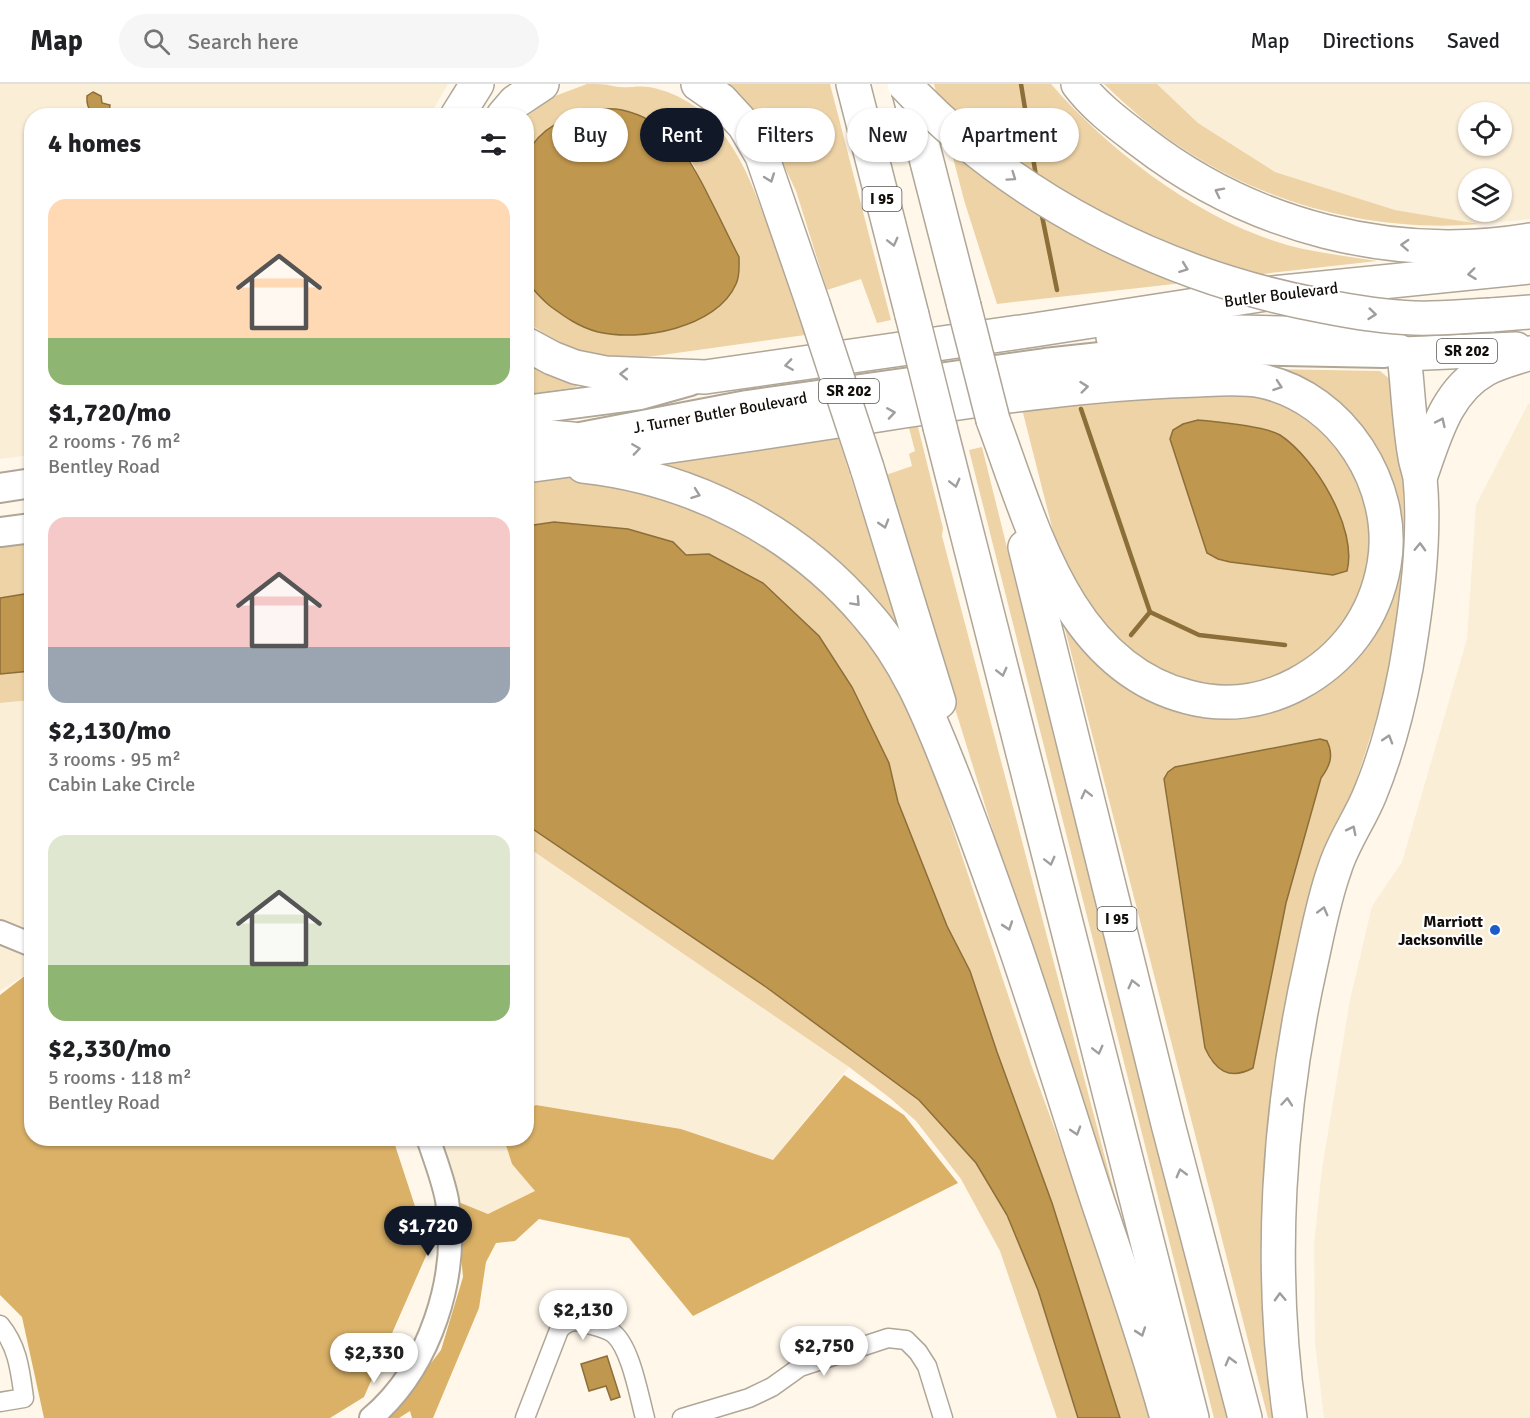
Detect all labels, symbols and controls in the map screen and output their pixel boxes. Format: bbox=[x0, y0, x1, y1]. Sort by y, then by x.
search box bbox=[119, 14, 539, 68]
text: Map bbox=[30, 24, 83, 58]
icon: search bbox=[140, 25, 173, 58]
text: Search here bbox=[188, 28, 299, 55]
text: Map bbox=[1251, 28, 1289, 54]
text: Directions bbox=[1322, 28, 1414, 54]
text: Saved bbox=[1447, 28, 1500, 54]
map controls bbox=[1458, 102, 1512, 222]
button: locate bbox=[1458, 102, 1512, 156]
chip: Buy bbox=[552, 108, 628, 162]
chip: Rent bbox=[640, 108, 724, 162]
chip: Filters bbox=[736, 108, 835, 162]
chip: New bbox=[847, 108, 928, 162]
chip: Apartment bbox=[940, 108, 1079, 162]
text: 4 homes bbox=[48, 128, 141, 160]
icon: filters bbox=[477, 128, 510, 161]
button: layers bbox=[1458, 168, 1512, 222]
one-way arrow bbox=[1005, 170, 1016, 181]
one-way arrow bbox=[762, 172, 775, 183]
road number: I 95 bbox=[862, 187, 902, 211]
one-way arrow bbox=[1215, 187, 1226, 199]
one-way arrow bbox=[886, 237, 899, 247]
icon: home bbox=[225, 238, 333, 346]
one-way arrow bbox=[1401, 238, 1410, 251]
one-way arrow bbox=[1177, 261, 1188, 273]
one-way arrow bbox=[1467, 267, 1476, 280]
street label: Butler Boulevard bbox=[1223, 278, 1339, 312]
one-way arrow bbox=[1368, 307, 1377, 320]
road number: SR 202 bbox=[1437, 339, 1497, 363]
one-way arrow bbox=[784, 359, 793, 371]
one-way arrow bbox=[620, 367, 629, 380]
road number: SR 202 bbox=[819, 379, 879, 403]
one-way arrow bbox=[1272, 379, 1283, 392]
one-way arrow bbox=[1080, 381, 1089, 394]
street label: J. Turner Butler Boulevard bbox=[632, 388, 809, 438]
text: $1,720/mo bbox=[48, 397, 171, 429]
one-way arrow bbox=[886, 408, 896, 420]
one-way arrow bbox=[1433, 417, 1445, 428]
text: 2 rooms · 76 m² bbox=[48, 429, 181, 454]
one-way arrow bbox=[631, 444, 640, 456]
text: Bentley Road bbox=[48, 454, 160, 479]
one-way arrow bbox=[947, 478, 960, 488]
one-way arrow bbox=[690, 486, 701, 499]
one-way arrow bbox=[877, 518, 889, 529]
one-way arrow bbox=[1413, 543, 1426, 552]
icon: home bbox=[225, 556, 333, 664]
one-way arrow bbox=[849, 596, 860, 606]
one-way arrow bbox=[995, 667, 1008, 677]
text: $2,130/mo bbox=[48, 715, 171, 747]
one-way arrow bbox=[1381, 734, 1393, 745]
text: 3 rooms · 95 m² bbox=[48, 747, 181, 772]
text: Cabin Lake Circle bbox=[48, 772, 195, 797]
one-way arrow bbox=[1081, 789, 1094, 799]
one-way arrow bbox=[1345, 826, 1356, 837]
one-way arrow bbox=[1043, 856, 1056, 866]
icon: home bbox=[225, 874, 333, 982]
one-way arrow bbox=[1316, 906, 1328, 917]
road number: I 95 bbox=[1098, 907, 1136, 931]
place label: Marriott Jacksonville bbox=[1398, 912, 1483, 950]
one-way arrow bbox=[1000, 920, 1013, 931]
marker: Marriott Jacksonville bbox=[1488, 923, 1502, 937]
one-way arrow bbox=[1128, 979, 1141, 989]
text: $2,330/mo bbox=[48, 1033, 171, 1065]
one-way arrow bbox=[1091, 1045, 1104, 1055]
text: 5 rooms · 118 m² bbox=[48, 1065, 192, 1090]
text: Bentley Road bbox=[48, 1090, 160, 1115]
one-way arrow bbox=[1281, 1098, 1294, 1107]
one-way arrow bbox=[1069, 1125, 1081, 1136]
one-way arrow bbox=[1176, 1168, 1188, 1178]
pin: $1,720 bbox=[379, 1206, 477, 1257]
text: $1,720 bbox=[398, 1213, 458, 1238]
pin: $2,130 bbox=[534, 1290, 632, 1341]
one-way arrow bbox=[1274, 1292, 1286, 1301]
text: $2,130 bbox=[553, 1297, 613, 1322]
pin: $2,750 bbox=[775, 1326, 873, 1377]
one-way arrow bbox=[1133, 1326, 1146, 1337]
pin: $2,330 bbox=[325, 1333, 423, 1384]
text: $2,750 bbox=[794, 1333, 854, 1358]
text: $2,330 bbox=[344, 1340, 404, 1365]
one-way arrow bbox=[1225, 1357, 1237, 1367]

